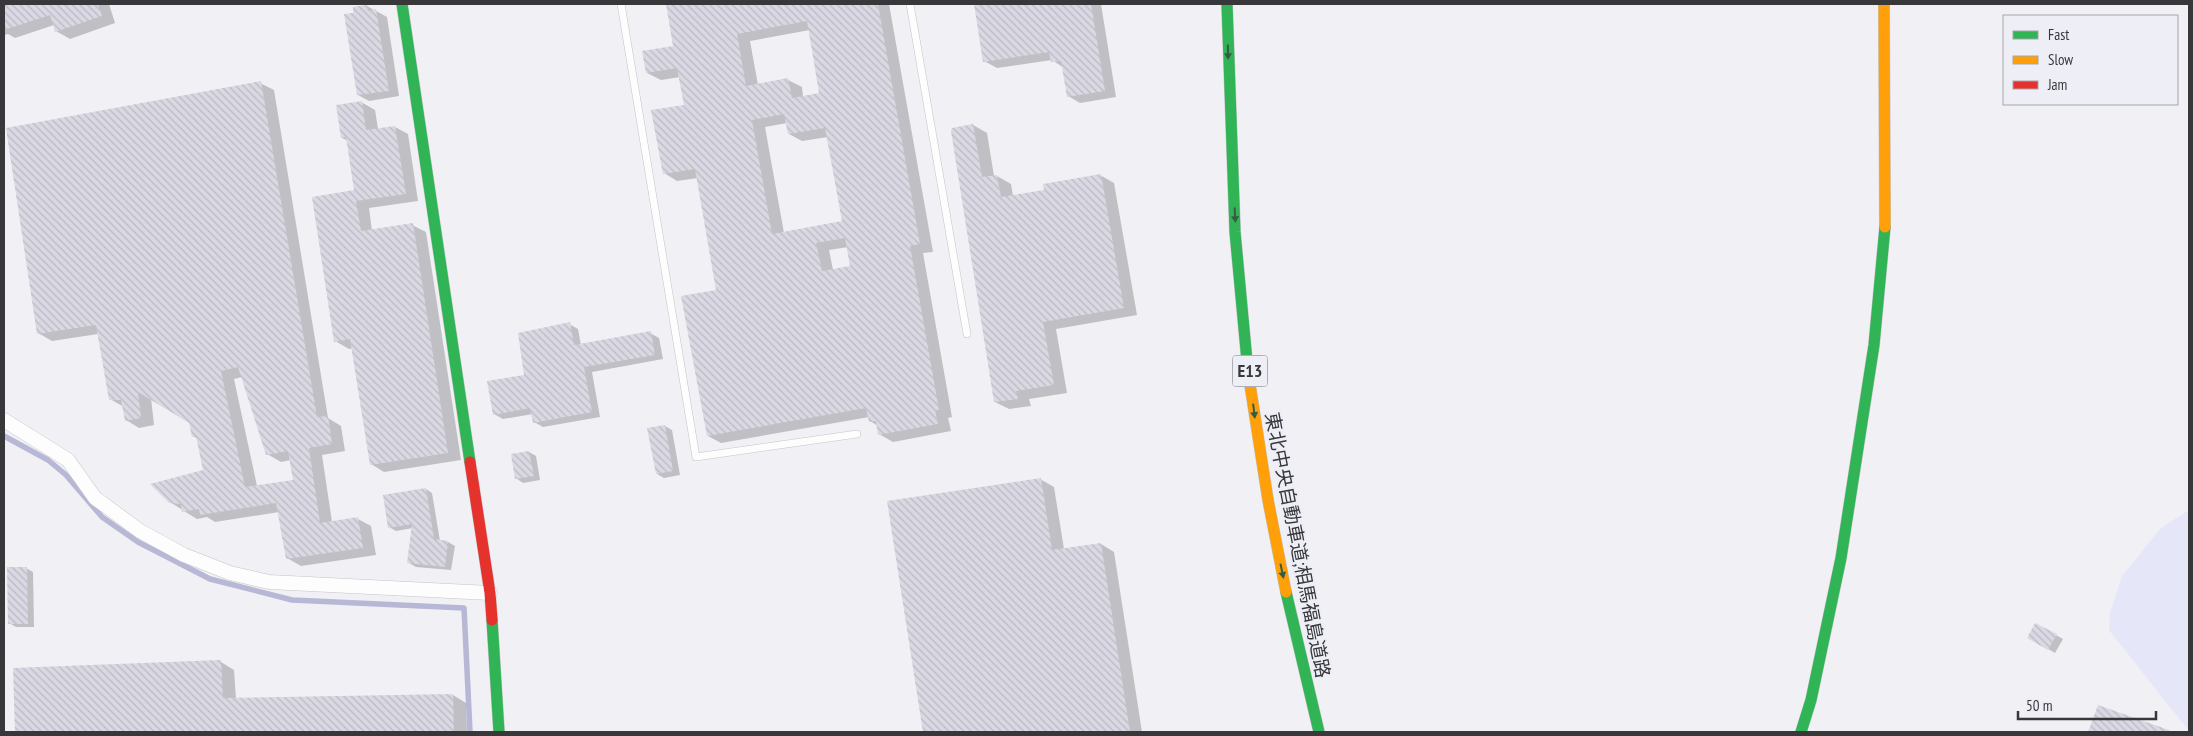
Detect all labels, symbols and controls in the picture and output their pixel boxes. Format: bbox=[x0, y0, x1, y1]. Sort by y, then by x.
legend bbox=[2003, 15, 2178, 105]
text: Fast bbox=[2048, 25, 2069, 44]
one-way arrow bbox=[1224, 45, 1232, 61]
text: Slow bbox=[2048, 50, 2073, 69]
text: Jam bbox=[2047, 75, 2067, 94]
one-way arrow bbox=[1231, 207, 1239, 223]
road number: E13 bbox=[1232, 356, 1268, 386]
one-way arrow bbox=[1250, 404, 1258, 420]
street label: 東北中央自動車道;相馬福島道路 bbox=[1260, 410, 1336, 680]
one-way arrow bbox=[1278, 564, 1286, 579]
scale bar bbox=[2018, 688, 2156, 720]
text: 50 m bbox=[2026, 696, 2052, 715]

